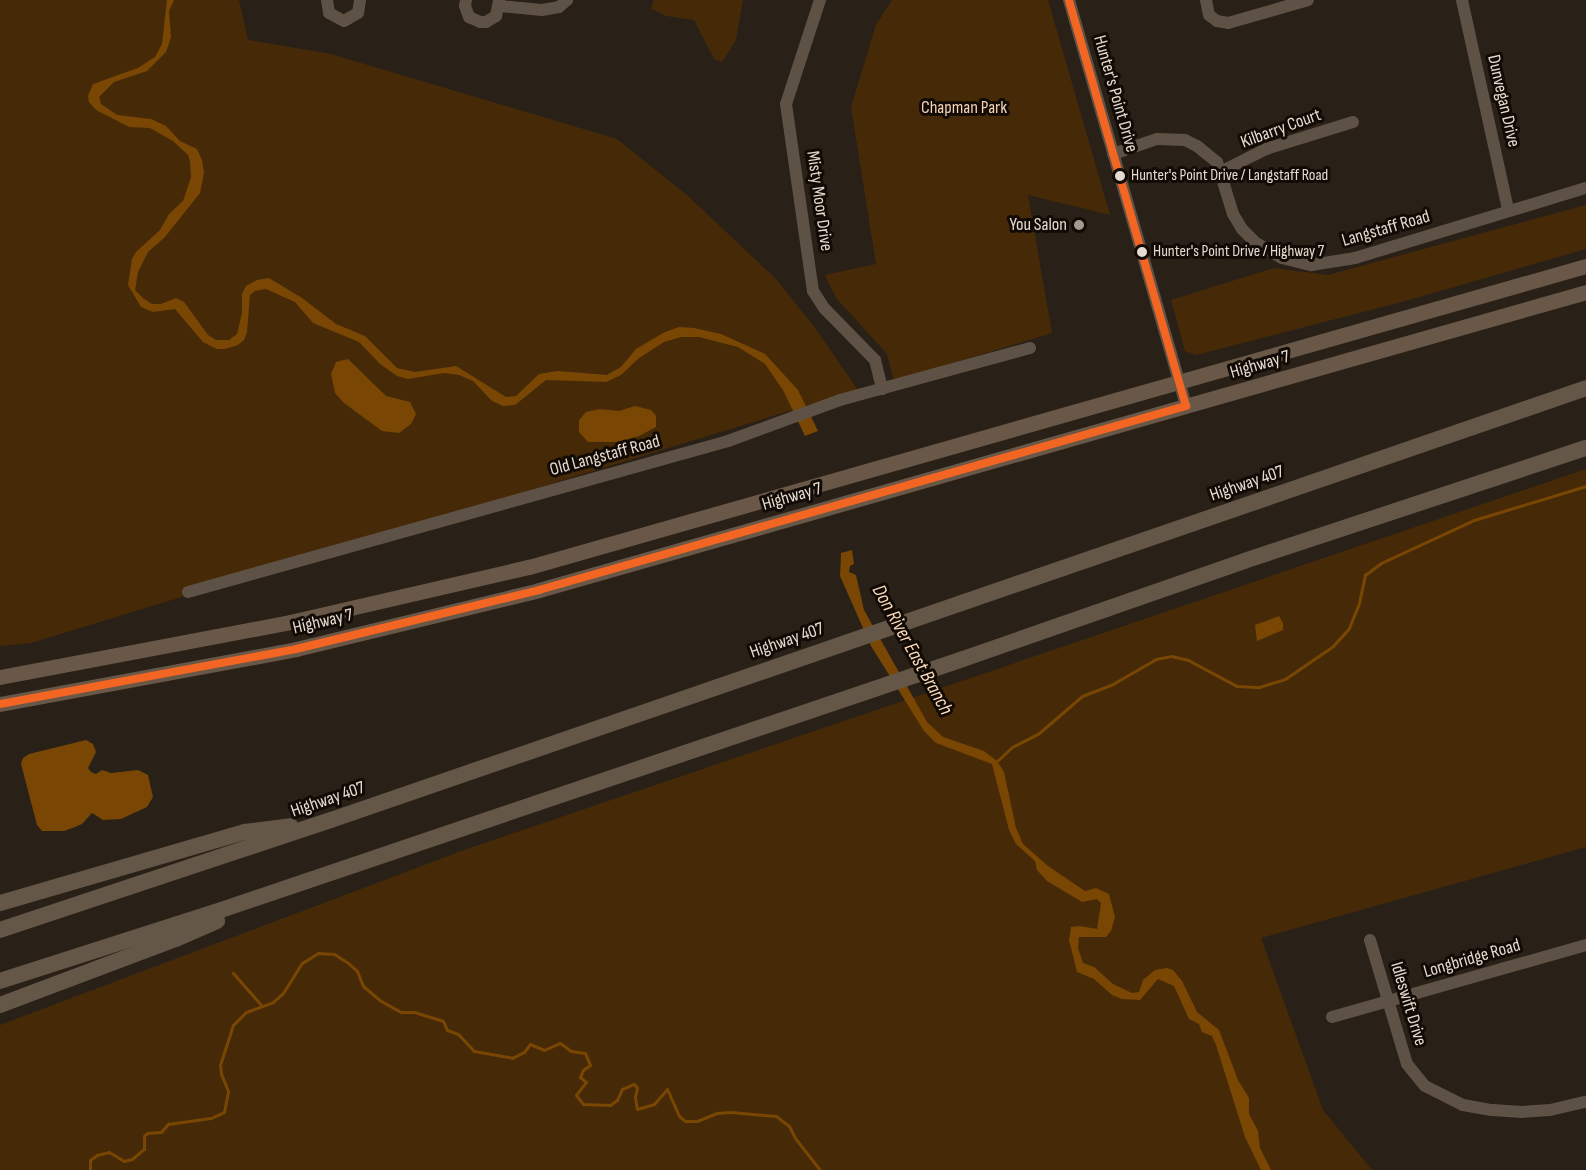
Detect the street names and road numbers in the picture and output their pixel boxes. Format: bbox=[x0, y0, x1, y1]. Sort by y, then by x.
street label: Hunter's Point Drive bbox=[1088, 33, 1142, 155]
street label: Dunvegan Drive bbox=[1482, 53, 1524, 149]
street label: Kilbarry Court bbox=[1238, 104, 1324, 154]
street label: Misty Moor Drive bbox=[801, 150, 837, 252]
street label: Langstaff Road bbox=[1340, 206, 1432, 252]
street label: Highway 7 bbox=[1228, 346, 1292, 384]
street label: Old Langstaff Road bbox=[548, 431, 662, 481]
street label: Highway 407 bbox=[1207, 461, 1287, 507]
street label: Highway 7 bbox=[760, 478, 824, 516]
street label: Highway 7 bbox=[291, 605, 355, 639]
street label: Highway 407 bbox=[747, 618, 827, 664]
street label: Highway 407 bbox=[288, 777, 368, 823]
street label: Longbridge Road bbox=[1421, 935, 1523, 983]
street label: Idleswift Drive bbox=[1385, 959, 1431, 1049]

